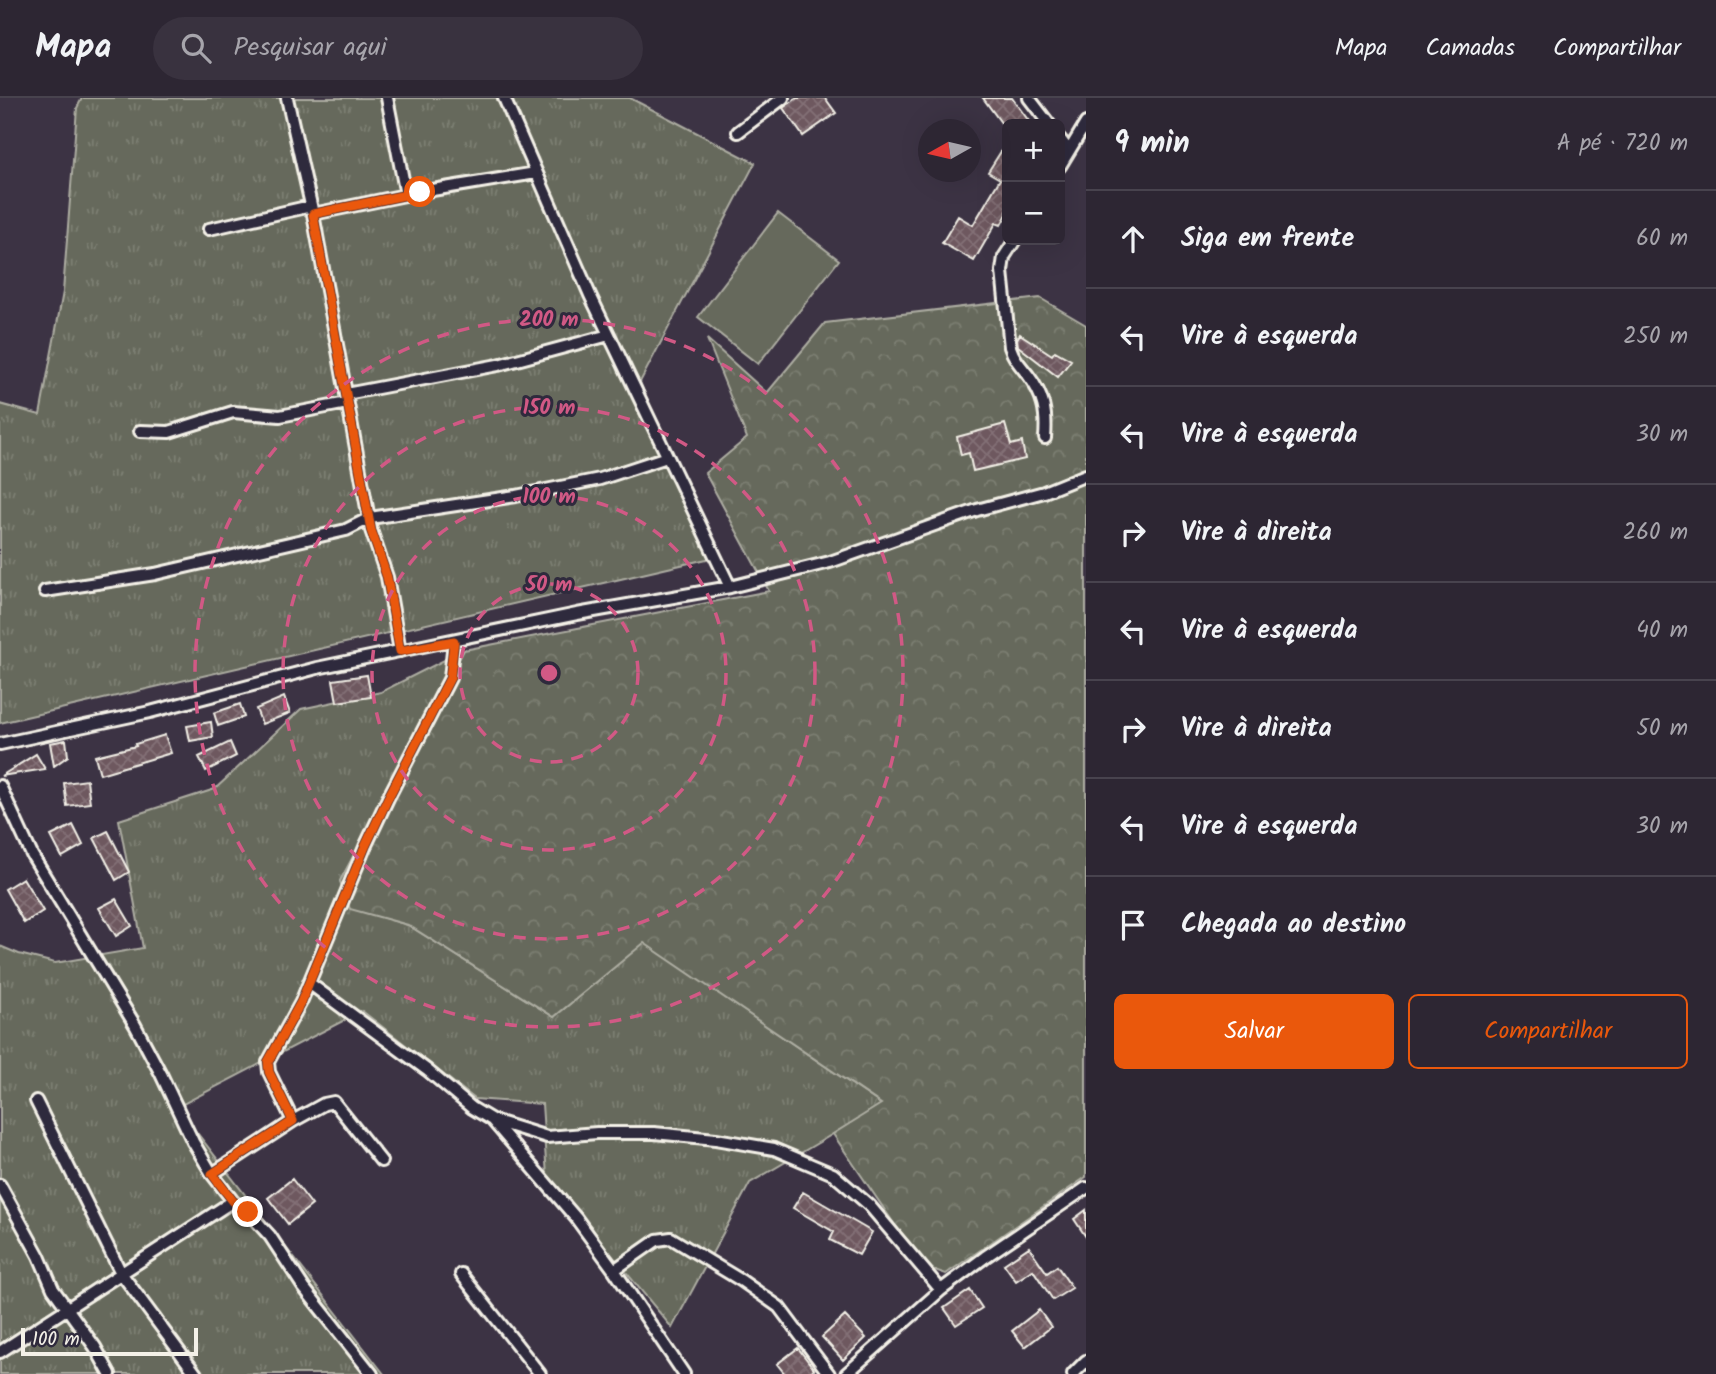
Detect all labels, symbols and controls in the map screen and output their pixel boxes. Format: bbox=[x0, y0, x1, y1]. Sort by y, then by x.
search box bbox=[153, 17, 643, 80]
text: Mapa bbox=[35, 22, 111, 75]
text: Pesquisar aqui bbox=[233, 27, 387, 69]
icon: search bbox=[177, 29, 215, 67]
text: Mapa bbox=[1335, 29, 1388, 68]
text: Camadas bbox=[1426, 29, 1515, 68]
text: Compartilhar bbox=[1553, 29, 1681, 68]
north arrow bbox=[918, 119, 981, 182]
map controls bbox=[1002, 119, 1065, 245]
button: + bbox=[1002, 119, 1065, 182]
text: 9 min bbox=[1114, 120, 1190, 168]
text: A pé · 720 m bbox=[1557, 126, 1688, 162]
route start bbox=[404, 176, 435, 207]
button: − bbox=[1002, 182, 1065, 245]
text: Siga em frente bbox=[1181, 218, 1354, 260]
icon: ahead bbox=[1114, 220, 1152, 258]
text: 60 m bbox=[1636, 221, 1688, 257]
text: 200 m bbox=[519, 304, 579, 337]
text: Vire à esquerda bbox=[1181, 316, 1358, 358]
icon: left bbox=[1114, 318, 1152, 356]
text: 250 m bbox=[1623, 319, 1688, 355]
text: 150 m bbox=[522, 392, 576, 425]
text: Vire à esquerda bbox=[1181, 414, 1358, 456]
icon: left bbox=[1114, 416, 1152, 454]
text: 30 m bbox=[1636, 417, 1688, 453]
text: 100 m bbox=[522, 481, 576, 514]
text: Vire à direita bbox=[1181, 512, 1332, 554]
icon: right bbox=[1114, 514, 1152, 552]
text: 260 m bbox=[1623, 515, 1688, 551]
text: 50 m bbox=[525, 569, 572, 602]
text: Vire à esquerda bbox=[1181, 610, 1358, 652]
icon: left bbox=[1114, 612, 1152, 650]
text: 40 m bbox=[1636, 613, 1688, 649]
centre of rings bbox=[537, 661, 561, 685]
text: Vire à direita bbox=[1181, 708, 1332, 750]
icon: right bbox=[1114, 710, 1152, 748]
text: 50 m bbox=[1637, 711, 1688, 747]
text: Vire à esquerda bbox=[1181, 806, 1358, 848]
icon: left bbox=[1114, 808, 1152, 846]
text: 30 m bbox=[1636, 809, 1688, 845]
text: Chegada ao destino bbox=[1181, 904, 1406, 946]
icon: arrive bbox=[1114, 906, 1152, 944]
button: Salvar bbox=[1114, 994, 1394, 1069]
button: Compartilhar bbox=[1408, 994, 1688, 1069]
route end bbox=[232, 1196, 263, 1227]
scale bar bbox=[21, 1325, 198, 1357]
text: 100 m bbox=[32, 1325, 80, 1355]

